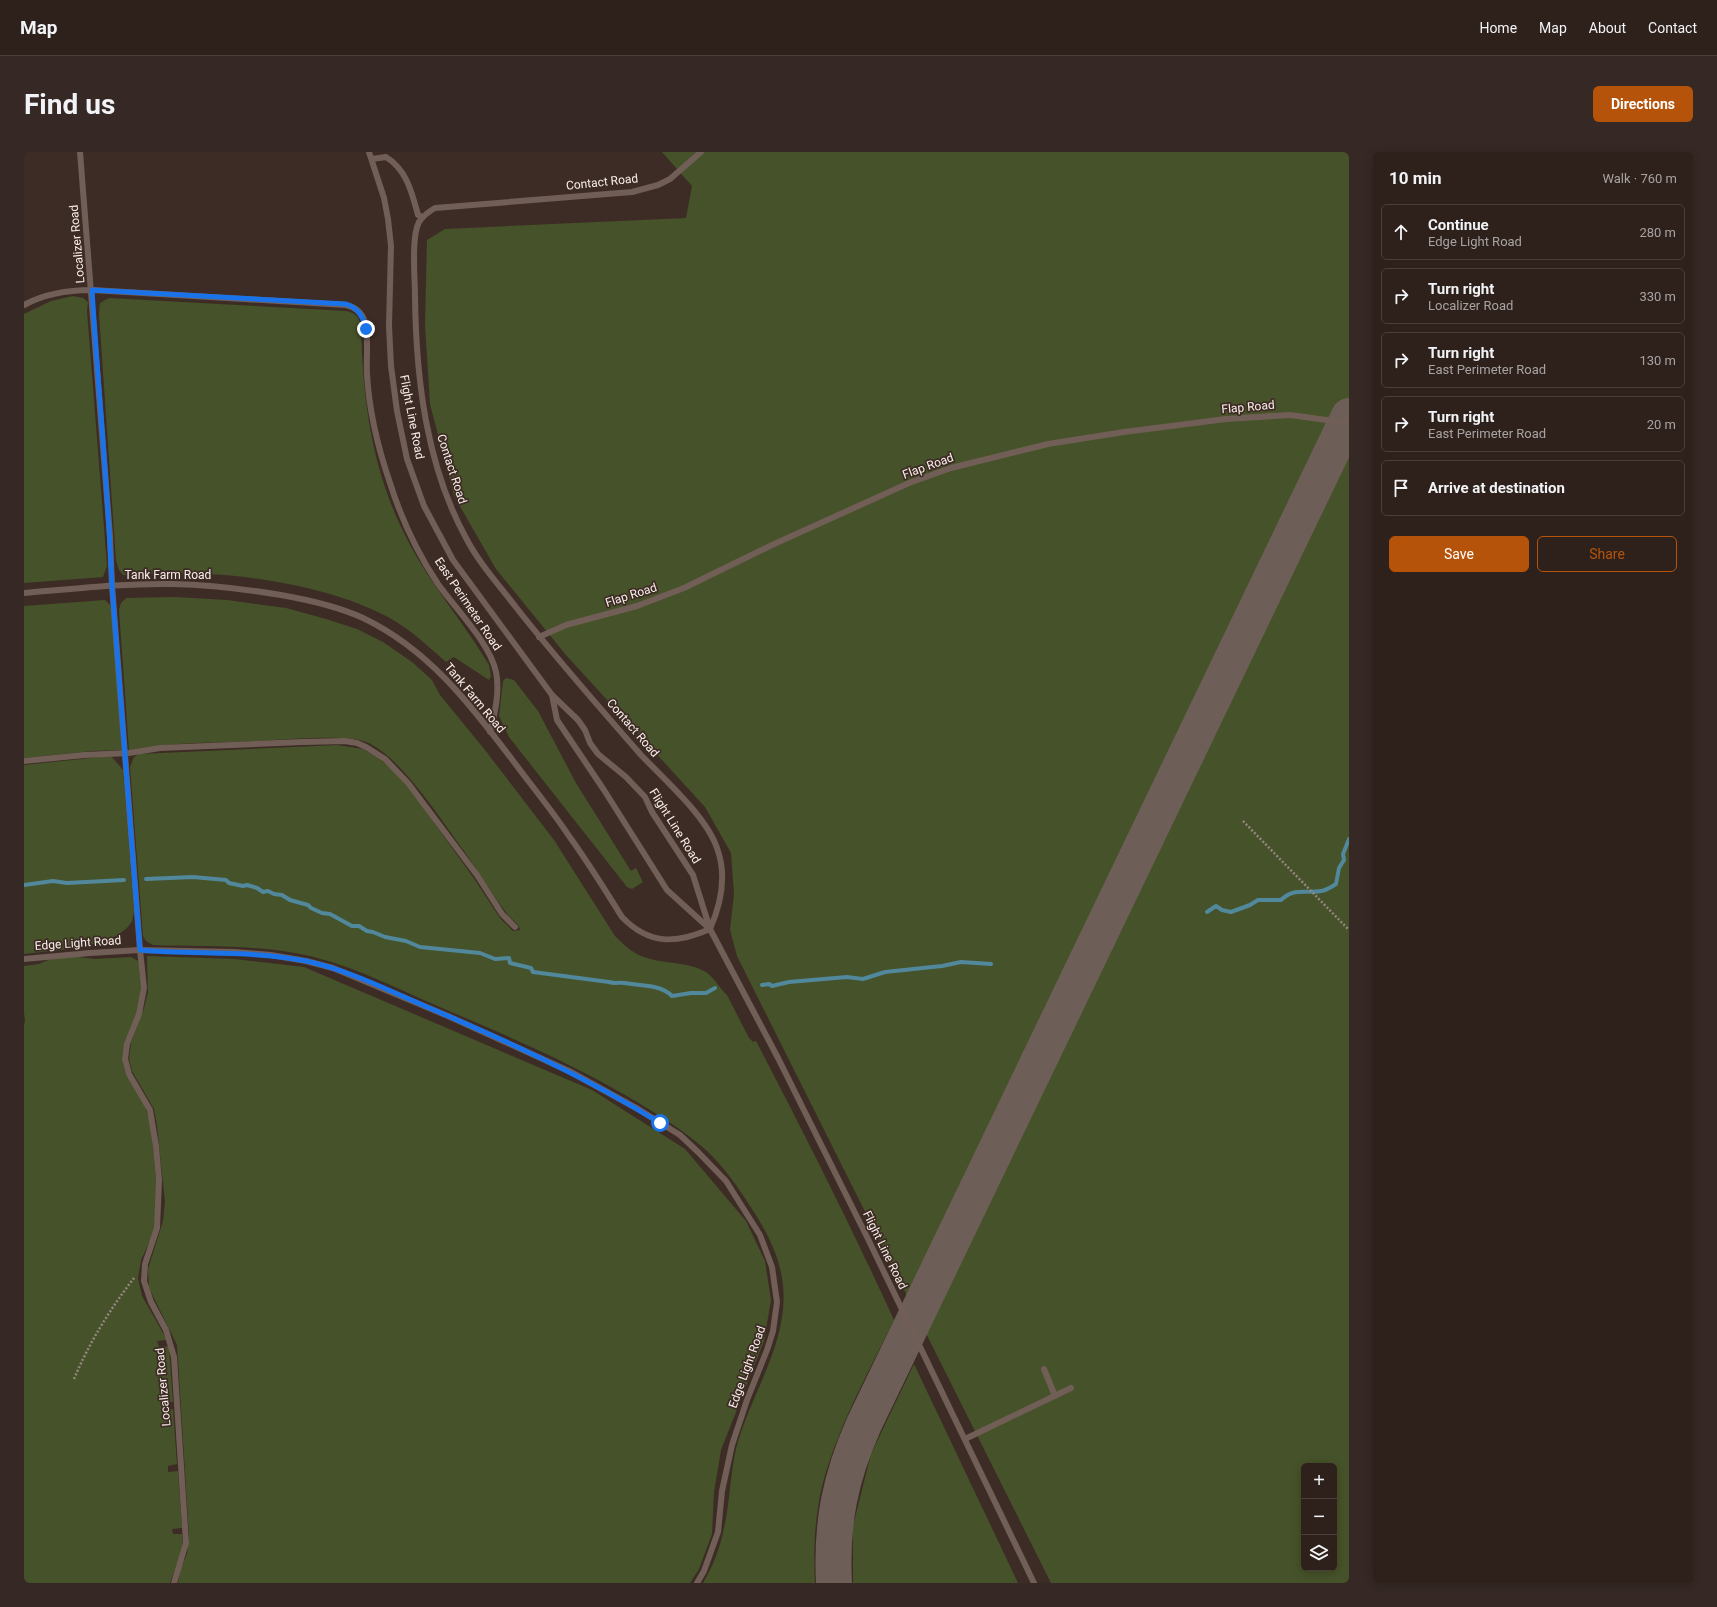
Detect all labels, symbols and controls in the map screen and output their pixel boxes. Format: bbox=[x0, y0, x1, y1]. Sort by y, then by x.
text: Map bbox=[20, 16, 58, 39]
text: Home bbox=[1479, 20, 1517, 36]
text: Map bbox=[1539, 20, 1567, 36]
text: About bbox=[1589, 20, 1626, 36]
text: Contact bbox=[1648, 20, 1697, 36]
button: Directions bbox=[1593, 86, 1693, 122]
text: Find us bbox=[24, 88, 115, 121]
text: 10 min bbox=[1389, 168, 1442, 188]
street label: Contact Road bbox=[565, 171, 639, 193]
text: Walk · 760 m bbox=[1602, 171, 1677, 186]
street label: Localizer Road bbox=[67, 204, 87, 284]
text: Continue bbox=[1428, 216, 1489, 234]
icon: ahead bbox=[1390, 221, 1412, 243]
text: 280 m bbox=[1639, 225, 1676, 240]
text: Edge Light Road bbox=[1428, 234, 1522, 249]
text: Turn right bbox=[1428, 280, 1494, 298]
icon: right bbox=[1390, 285, 1412, 307]
text: 330 m bbox=[1639, 289, 1676, 304]
text: Localizer Road bbox=[1428, 298, 1513, 313]
route end bbox=[357, 320, 375, 338]
text: Turn right bbox=[1428, 344, 1494, 362]
icon: right bbox=[1390, 349, 1412, 371]
text: 130 m bbox=[1639, 353, 1676, 368]
text: East Perimeter Road bbox=[1428, 362, 1546, 377]
street label: Flight Line Road bbox=[397, 374, 427, 460]
street label: Flap Road bbox=[1221, 398, 1275, 416]
text: Turn right bbox=[1428, 408, 1494, 426]
icon: right bbox=[1390, 413, 1412, 435]
text: 20 m bbox=[1647, 417, 1676, 432]
text: East Perimeter Road bbox=[1428, 426, 1546, 441]
street label: Contact Road bbox=[434, 432, 470, 506]
street label: Flap Road bbox=[901, 450, 955, 482]
icon: arrive bbox=[1390, 477, 1412, 499]
text: Arrive at destination bbox=[1428, 479, 1565, 497]
button: Save bbox=[1389, 536, 1529, 572]
button: Share bbox=[1537, 536, 1677, 572]
street label: East Perimeter Road bbox=[432, 555, 504, 653]
street label: Tank Farm Road bbox=[125, 568, 211, 582]
street label: Flap Road bbox=[603, 580, 659, 610]
street label: Tank Farm Road bbox=[442, 660, 508, 736]
street label: Contact Road bbox=[604, 696, 662, 760]
street label: Flight Line Road bbox=[646, 786, 704, 866]
street label: Edge Light Road bbox=[34, 933, 122, 953]
route start bbox=[651, 1114, 669, 1132]
street label: Flight Line Road bbox=[860, 1208, 910, 1292]
street label: Edge Light Road bbox=[726, 1324, 768, 1410]
street label: Localizer Road bbox=[153, 1347, 173, 1427]
map controls bbox=[1301, 1463, 1337, 1571]
button: + bbox=[1301, 1463, 1337, 1499]
button: − bbox=[1301, 1499, 1337, 1535]
button: layers bbox=[1301, 1535, 1337, 1571]

